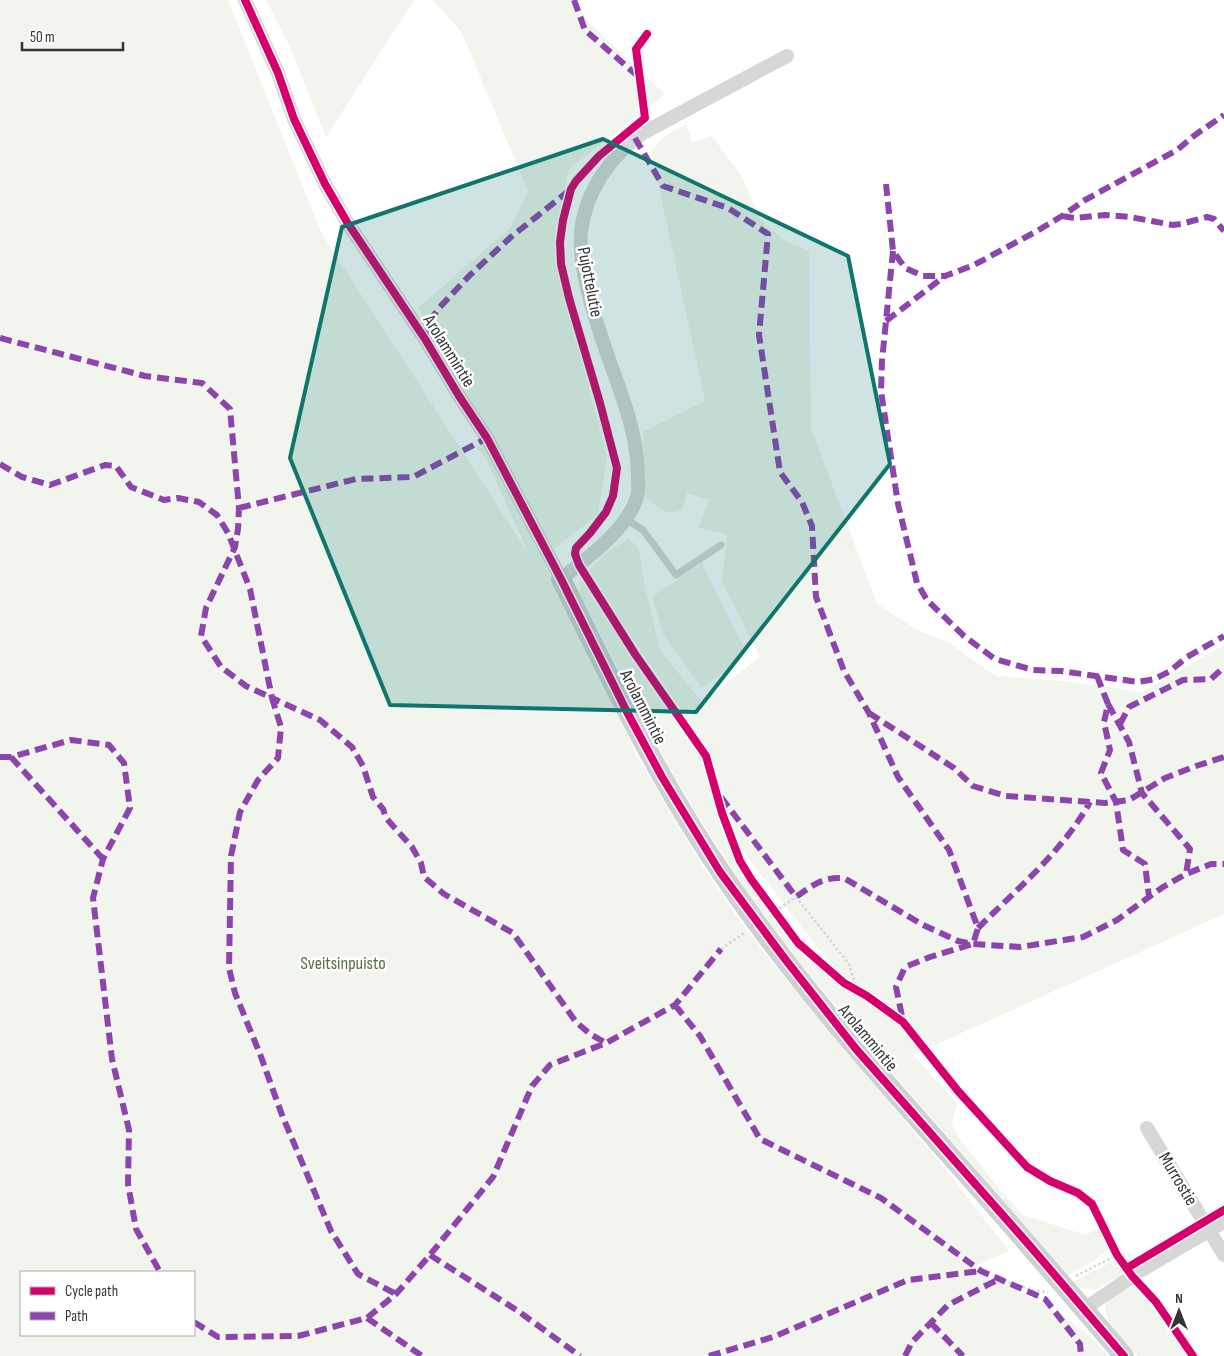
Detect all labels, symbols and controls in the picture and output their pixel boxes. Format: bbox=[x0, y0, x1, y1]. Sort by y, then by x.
scale bar bbox=[22, 20, 124, 52]
text: 50 m bbox=[30, 28, 55, 47]
street label: Pujottelutie bbox=[573, 245, 607, 319]
street label: Arolammintie bbox=[418, 310, 479, 391]
street label: Arolammintie bbox=[615, 665, 671, 748]
park label: Sveitsinpuisto bbox=[300, 953, 386, 974]
street label: Arolammintie bbox=[833, 999, 902, 1076]
street label: Murrostie bbox=[1154, 1149, 1202, 1209]
legend bbox=[20, 1271, 195, 1336]
text: Cycle path bbox=[65, 1282, 118, 1301]
north arrow bbox=[1154, 1286, 1204, 1336]
text: N bbox=[1175, 1290, 1183, 1307]
text: Path bbox=[65, 1307, 88, 1326]

